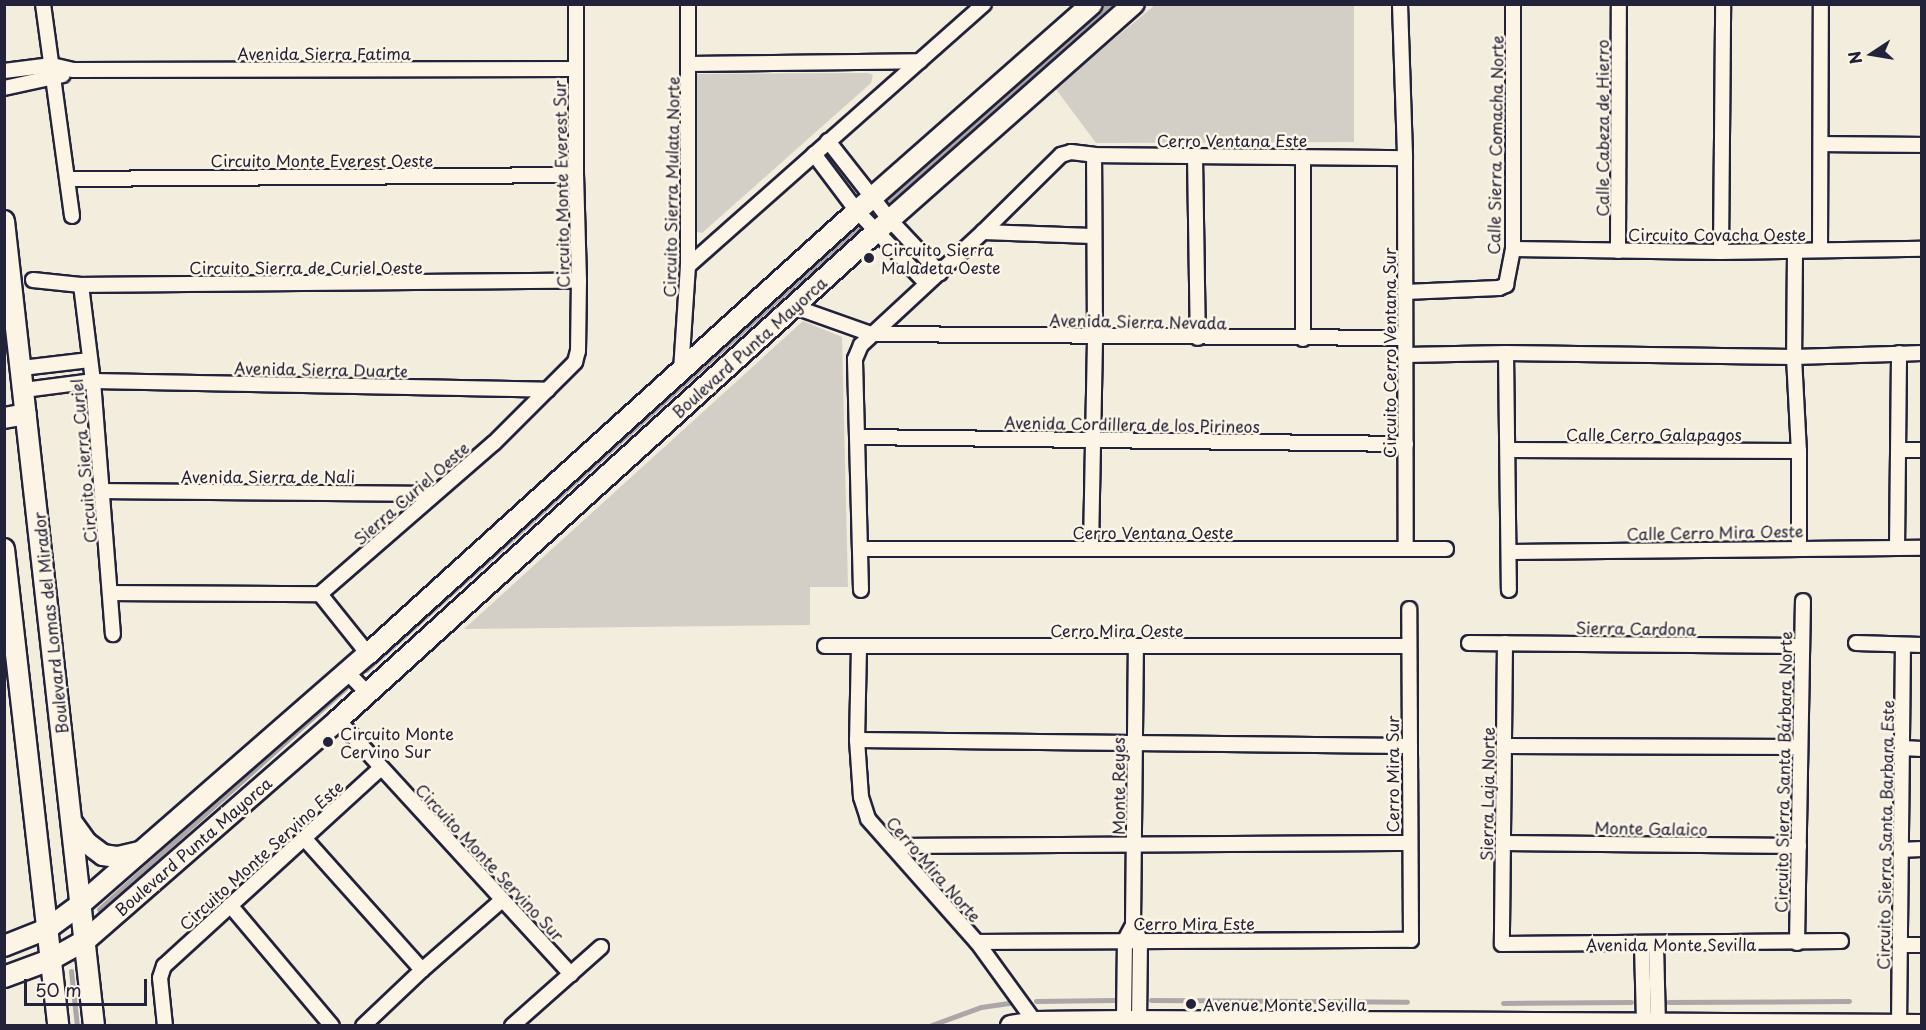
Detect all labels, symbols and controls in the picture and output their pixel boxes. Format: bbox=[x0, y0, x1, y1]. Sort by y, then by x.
north arrow bbox=[1842, 24, 1902, 84]
street label: Calle Sierra Comacha Norte bbox=[1483, 36, 1507, 254]
street label: Calle Cabeza de Hierro bbox=[1592, 39, 1612, 217]
street label: Avenida Sierra Fatima bbox=[238, 43, 410, 63]
text: N bbox=[1841, 49, 1867, 66]
street label: Circuito Sierra Mulata Norte bbox=[659, 75, 683, 299]
street label: Circuito Monte Everest Sur bbox=[550, 80, 572, 288]
street label: Cerro Ventana Este bbox=[1157, 130, 1307, 150]
street label: Circuito Monte Everest Oeste bbox=[210, 150, 434, 170]
street label: Circuito Covacha Oeste bbox=[1627, 224, 1807, 244]
place label: Circuito Sierra Maladeta Oeste bbox=[881, 239, 1001, 277]
street label: Circuito Cerro Ventana Sur bbox=[1379, 248, 1399, 458]
marker: Circuito Sierra Maladeta Oeste bbox=[862, 251, 876, 265]
street label: Circuito Sierra de Curiel Oeste bbox=[189, 257, 423, 277]
street label: Boulevard Punta Mayorca bbox=[668, 272, 830, 422]
street label: Avenida Sierra Nevada bbox=[1049, 310, 1227, 332]
street label: Avenida Sierra Duarte bbox=[234, 358, 408, 380]
street label: Circuito Sierra Curiel bbox=[66, 378, 100, 544]
street label: Avenida Cordillera de los Pirineos bbox=[1004, 412, 1260, 436]
street label: Calle Cerro Galapagos bbox=[1566, 424, 1742, 444]
street label: Sierra Curiel Oeste bbox=[350, 438, 472, 548]
street label: Avenida Sierra de Nali bbox=[181, 466, 355, 486]
street label: Boulevard Lomas del Mirador bbox=[29, 510, 71, 736]
street label: Calle Cerro Mira Oeste bbox=[1626, 521, 1804, 543]
street label: Cerro Ventana Oeste bbox=[1073, 522, 1233, 542]
street label: Sierra Cardona bbox=[1576, 617, 1696, 639]
street label: Cerro Mira Oeste bbox=[1051, 620, 1183, 640]
street label: Circuito Sierra Santa Bárbara Norte bbox=[1771, 631, 1795, 913]
street label: Circuito Sierra Santa Barbara Este bbox=[1873, 699, 1897, 971]
street label: Cerro Mira Sur bbox=[1382, 715, 1402, 833]
place label: Circuito Monte Cervino Sur bbox=[340, 723, 455, 761]
street label: Sierra Laja Norte bbox=[1476, 727, 1498, 861]
marker: Circuito Monte Cervino Sur bbox=[321, 735, 335, 749]
street label: Monte Reyes bbox=[1108, 737, 1128, 835]
street label: Boulevard Punta Mayorca bbox=[111, 773, 275, 919]
street label: Circuito Monte Servino Este bbox=[175, 776, 347, 934]
street label: Circuito Monte Servino Sur bbox=[412, 779, 568, 945]
street label: Cerro Mira Norte bbox=[883, 812, 985, 926]
street label: Monte Galaico bbox=[1594, 817, 1708, 839]
street label: Cerro Mira Este bbox=[1133, 913, 1255, 933]
street label: Avenida Monte Sevilla bbox=[1586, 934, 1756, 954]
scale bar bbox=[27, 967, 150, 1005]
text: 50 m bbox=[35, 976, 82, 1003]
place label: Avenue Monte Sevilla bbox=[1203, 994, 1366, 1014]
marker: Avenue Monte Sevilla bbox=[1184, 997, 1198, 1011]

